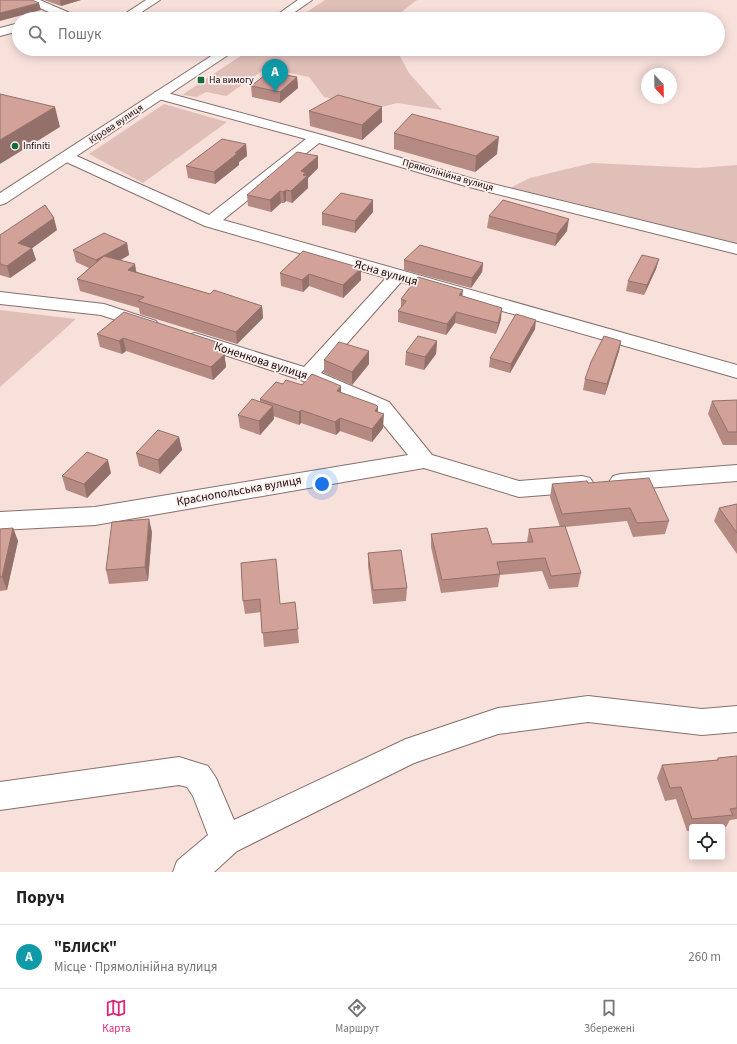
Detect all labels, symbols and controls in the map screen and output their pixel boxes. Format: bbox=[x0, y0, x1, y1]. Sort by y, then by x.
search box bbox=[12, 12, 725, 56]
icon: search bbox=[26, 23, 48, 45]
text: Пошук bbox=[58, 24, 101, 45]
pin: A bbox=[262, 59, 288, 92]
north arrow bbox=[641, 68, 677, 104]
place label: На вимогу bbox=[209, 73, 254, 87]
marker: На вимогу bbox=[196, 75, 206, 85]
street label: Кірова вулиця bbox=[86, 101, 146, 147]
place label: Infiniti bbox=[23, 139, 50, 153]
marker: Infiniti bbox=[10, 141, 20, 151]
street label: Прямолінійна вулиця bbox=[401, 155, 495, 195]
street label: Ясна вулиця bbox=[352, 256, 420, 290]
street label: Коненкова вулиця bbox=[212, 338, 310, 384]
street label: Краснопольська вулиця bbox=[175, 472, 303, 510]
your location bbox=[312, 474, 332, 494]
map controls bbox=[689, 824, 725, 860]
button: locate bbox=[689, 824, 725, 860]
text: Поруч bbox=[16, 886, 65, 910]
text: "БЛИСК" bbox=[54, 937, 117, 958]
text: A bbox=[25, 948, 33, 966]
text: 260 m bbox=[688, 948, 721, 966]
text: Місце · Прямолінійна вулиця bbox=[54, 958, 217, 976]
tab: Карта bbox=[102, 997, 131, 1036]
tab: Маршрут bbox=[335, 997, 379, 1036]
tab: Збережені bbox=[584, 997, 635, 1036]

